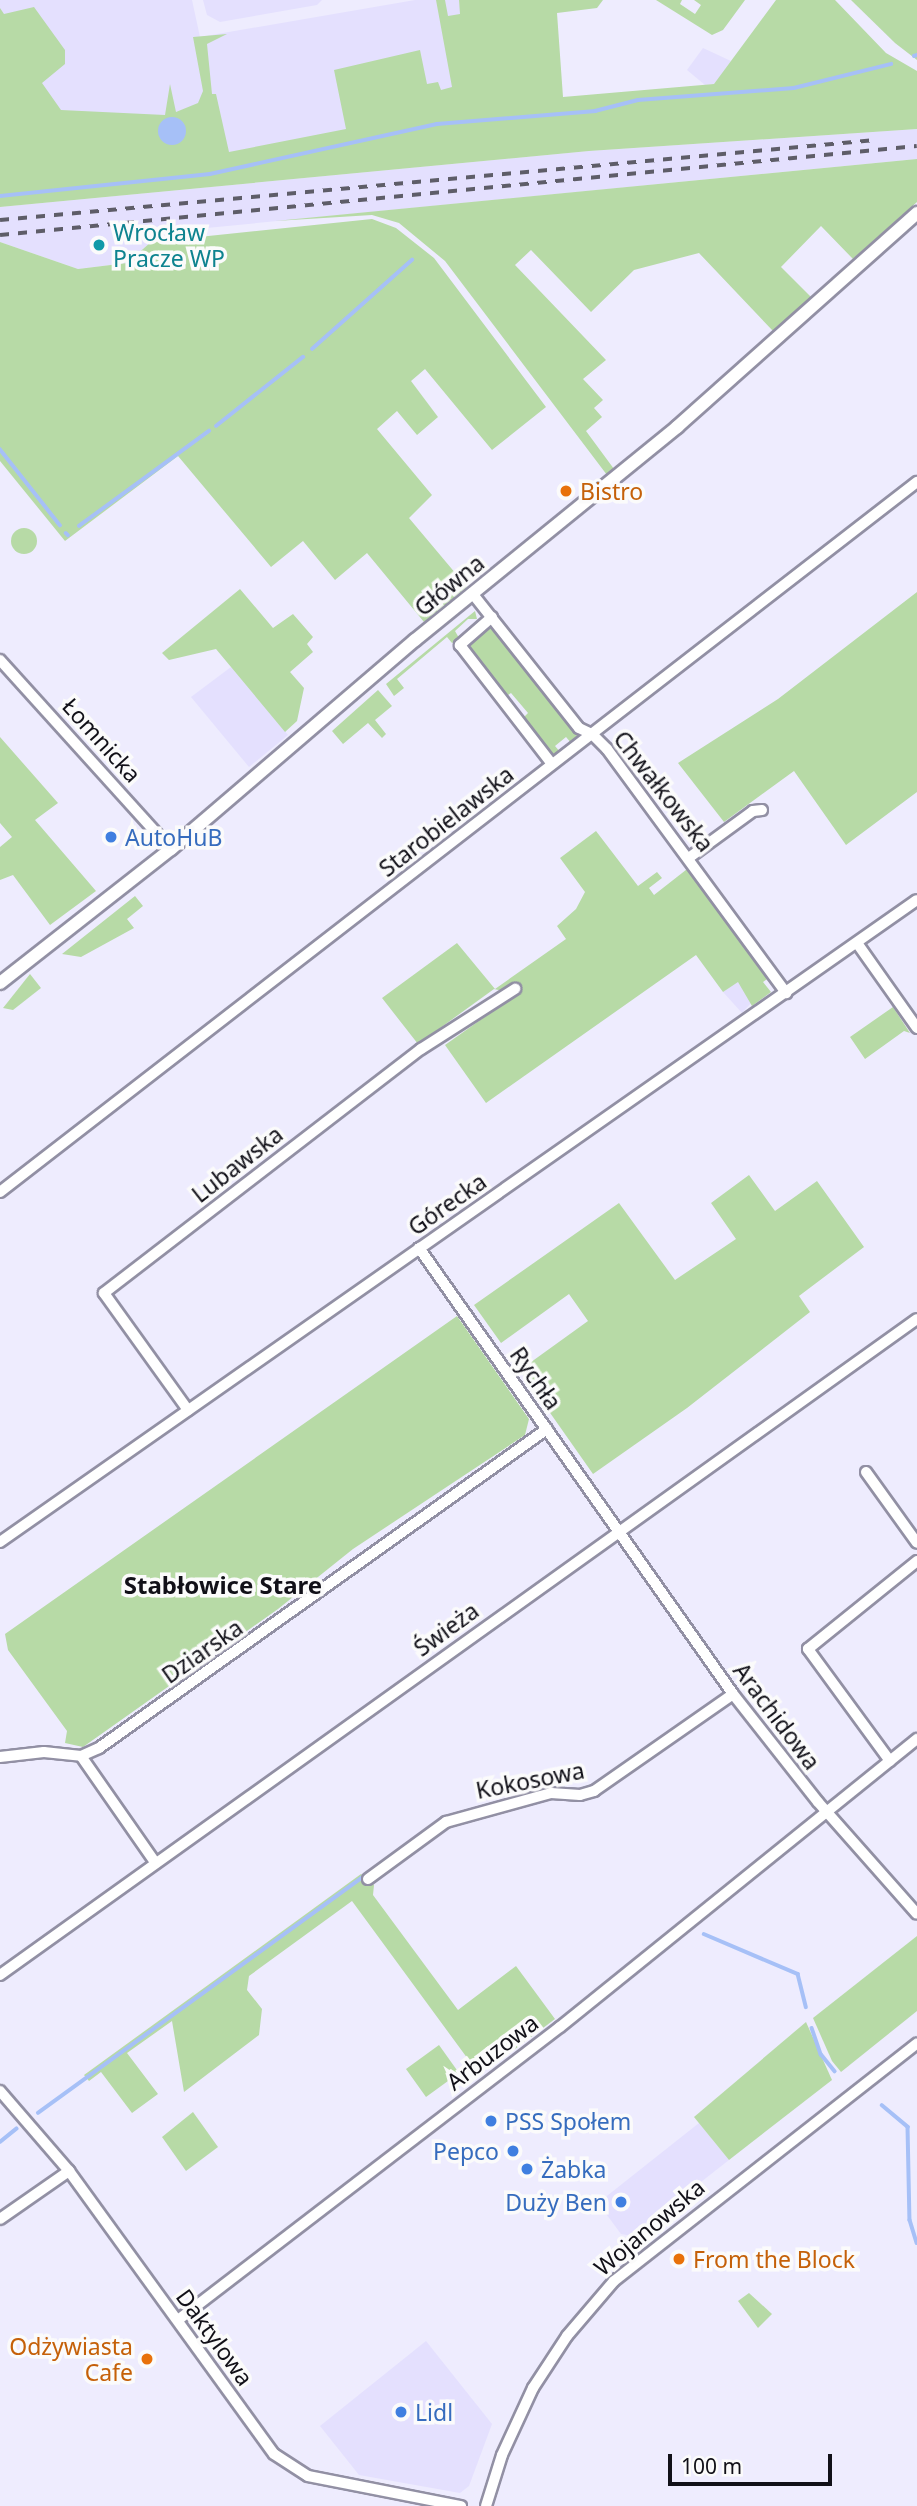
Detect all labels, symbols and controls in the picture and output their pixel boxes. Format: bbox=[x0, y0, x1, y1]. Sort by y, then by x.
place label: Wrocław Pracze WP bbox=[113, 218, 225, 272]
marker: Wrocław Pracze WP bbox=[91, 237, 107, 253]
place label: Bistro bbox=[580, 477, 643, 505]
marker: Bistro bbox=[558, 483, 574, 499]
street label: Główna bbox=[409, 549, 489, 621]
street label: Łomnicka bbox=[57, 692, 147, 788]
street label: Chwałkowska bbox=[608, 725, 720, 857]
street label: Starobielawska bbox=[373, 760, 519, 882]
place label: AutoHuB bbox=[125, 823, 222, 851]
marker: AutoHuB bbox=[103, 829, 119, 845]
street label: Lubawska bbox=[186, 1120, 288, 1208]
street label: Górecka bbox=[403, 1167, 491, 1241]
street label: Rychła bbox=[505, 1341, 567, 1415]
district label: Stabłowice Stare bbox=[124, 1571, 322, 1599]
street label: Świeża bbox=[408, 1596, 484, 1662]
street label: Dziarska bbox=[156, 1613, 248, 1689]
street label: Arachidowa bbox=[728, 1657, 826, 1775]
street label: Kokosowa bbox=[473, 1756, 587, 1804]
street label: Arbuzowa bbox=[441, 2009, 543, 2095]
place label: PSS Społem bbox=[505, 2107, 631, 2135]
marker: PSS Społem bbox=[483, 2113, 499, 2129]
place label: Pepco bbox=[433, 2137, 499, 2165]
marker: Pepco bbox=[505, 2143, 521, 2159]
place label: Żabka bbox=[541, 2155, 606, 2183]
marker: Żabka bbox=[519, 2161, 535, 2177]
street label: Wojanowska bbox=[588, 2173, 710, 2281]
place label: Duży Ben bbox=[505, 2188, 607, 2216]
marker: Duży Ben bbox=[613, 2194, 629, 2210]
place label: From the Block bbox=[693, 2245, 855, 2273]
marker: From the Block bbox=[671, 2251, 687, 2267]
street label: Daktylowa bbox=[171, 2283, 259, 2391]
place label: Odżywiasta Cafe bbox=[9, 2332, 133, 2386]
marker: Odżywiasta Cafe bbox=[139, 2351, 155, 2367]
place label: Lidl bbox=[415, 2398, 453, 2426]
marker: Lidl bbox=[393, 2404, 409, 2420]
scale bar bbox=[672, 2440, 836, 2484]
text: 100 m bbox=[681, 2452, 742, 2480]

